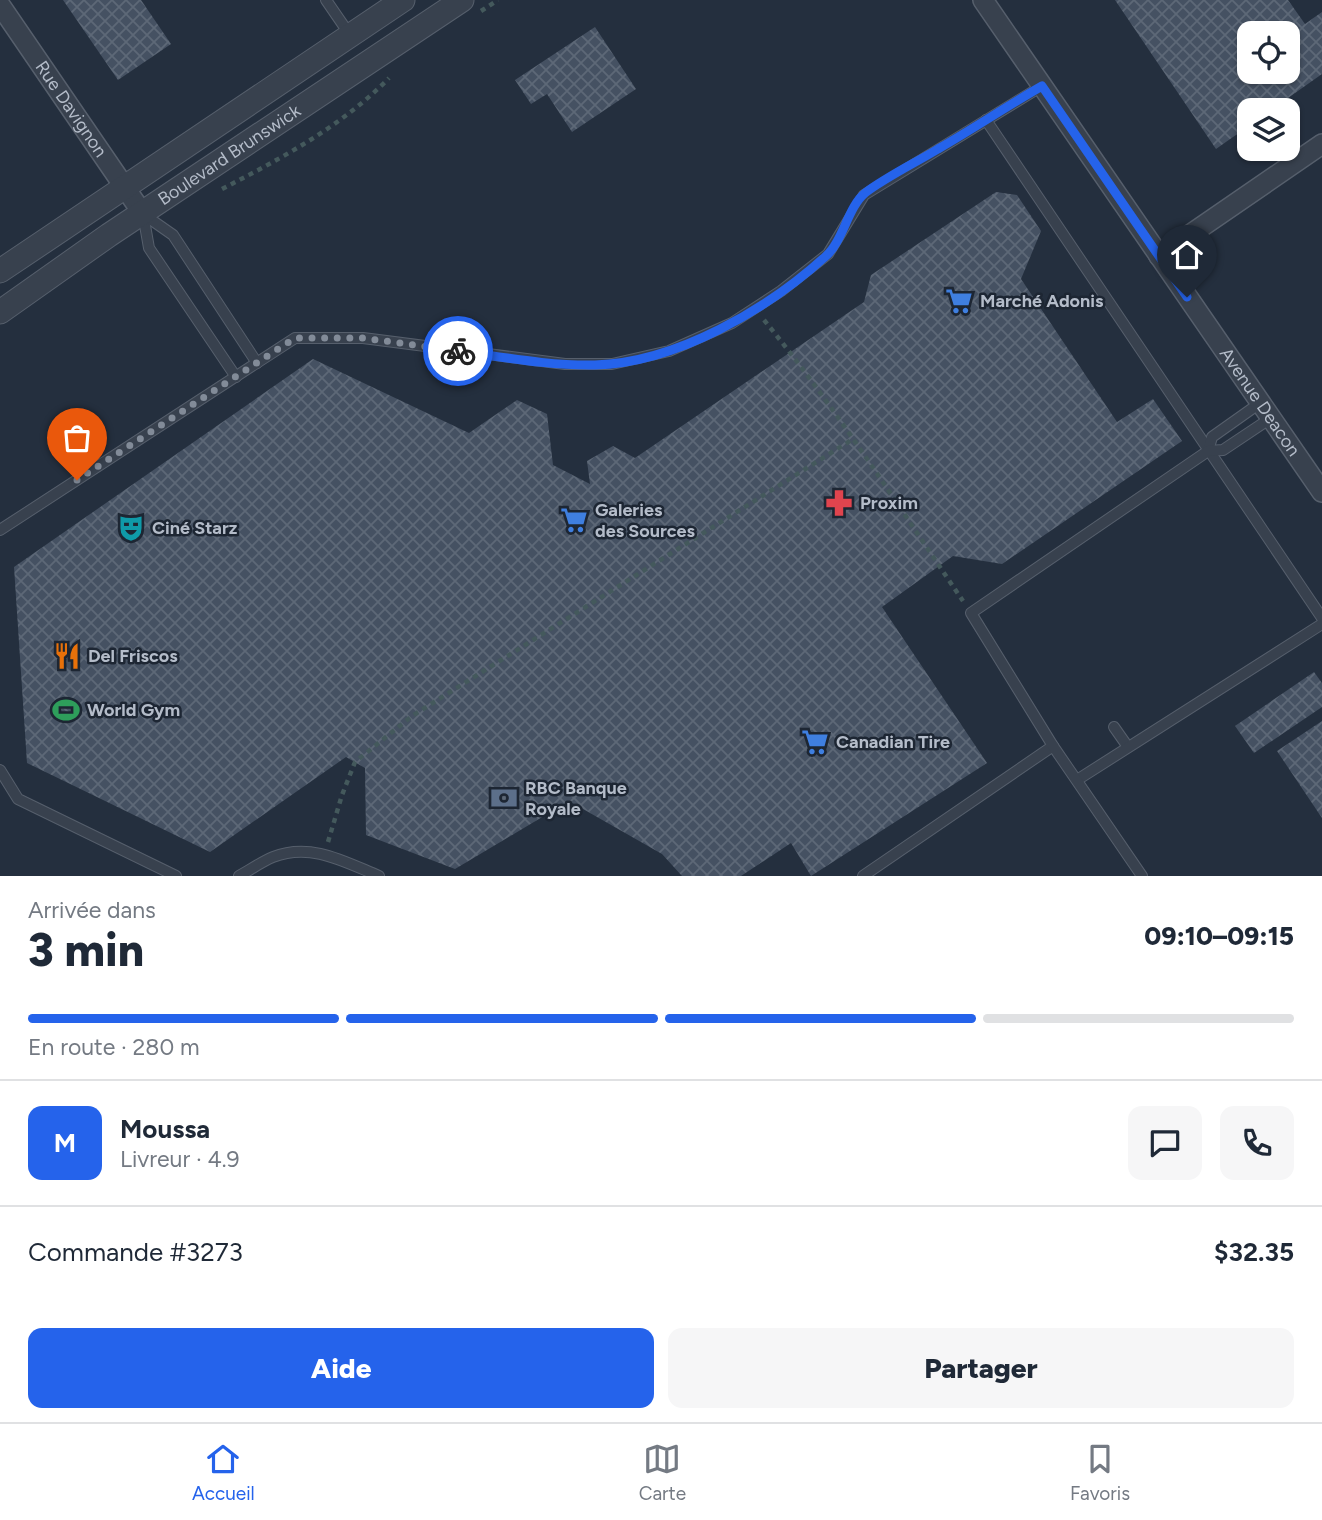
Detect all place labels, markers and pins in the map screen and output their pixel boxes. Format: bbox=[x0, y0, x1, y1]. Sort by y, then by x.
pin bbox=[1157, 225, 1217, 297]
supermarket icon: Marché Adonis bbox=[944, 286, 974, 316]
place label: Marché Adonis bbox=[980, 290, 1104, 312]
pin bbox=[47, 408, 107, 480]
pharmacy icon: Proxim bbox=[824, 488, 854, 518]
place label: Proxim bbox=[860, 492, 918, 514]
place label: Galeries des Sources bbox=[595, 499, 696, 542]
supermarket icon: Galeries des Sources bbox=[559, 505, 589, 535]
theatre icon: Ciné Starz bbox=[116, 513, 146, 543]
place label: Ciné Starz bbox=[152, 517, 238, 539]
restaurant icon: Del Friscos bbox=[52, 641, 82, 671]
place label: Del Friscos bbox=[88, 645, 178, 667]
sports icon: World Gym bbox=[51, 695, 81, 725]
place label: World Gym bbox=[87, 699, 180, 721]
supermarket icon: Canadian Tire bbox=[800, 727, 830, 757]
place label: Canadian Tire bbox=[836, 731, 950, 753]
place label: RBC Banque Royale bbox=[525, 777, 627, 820]
bank icon: RBC Banque Royale bbox=[489, 783, 519, 813]

